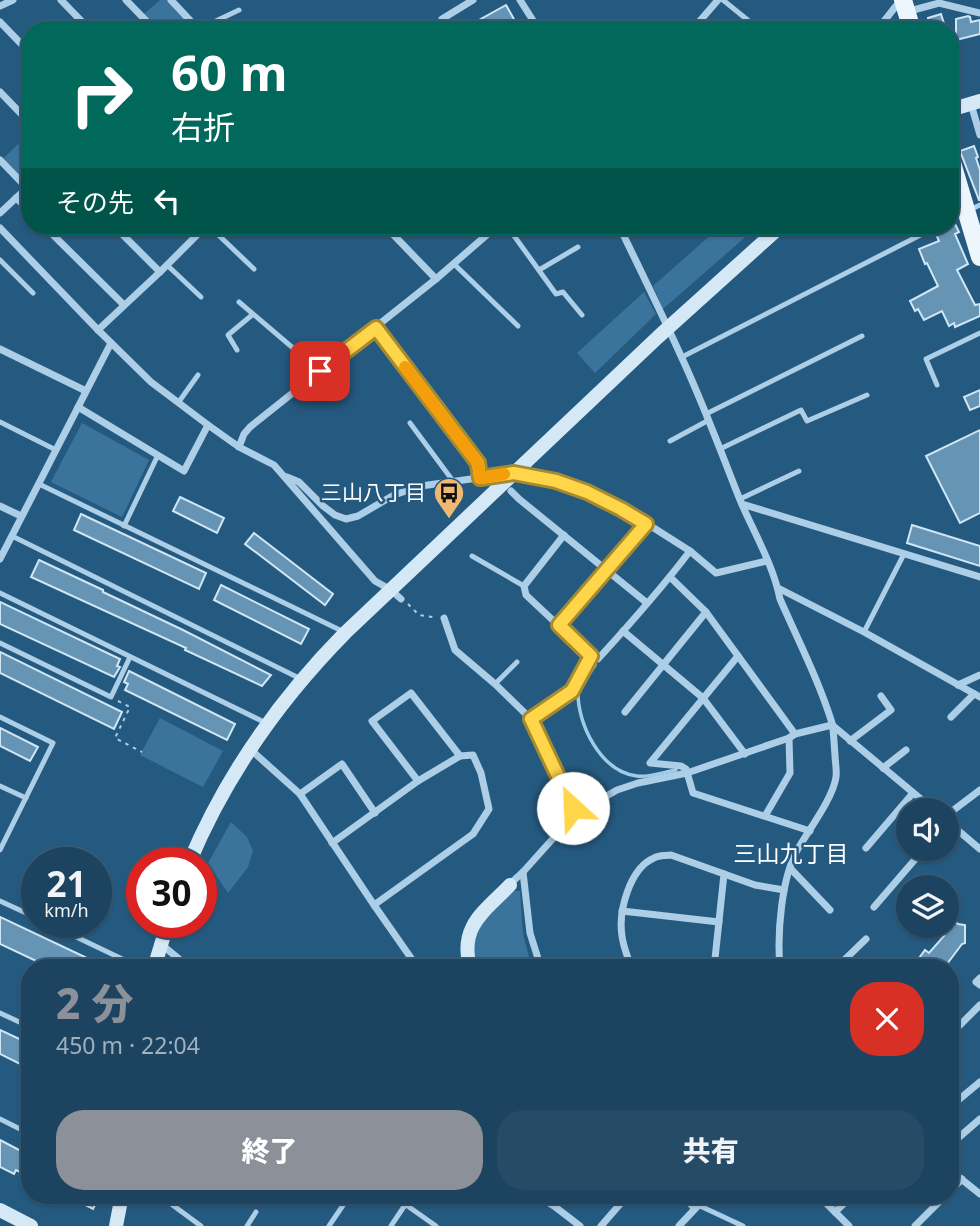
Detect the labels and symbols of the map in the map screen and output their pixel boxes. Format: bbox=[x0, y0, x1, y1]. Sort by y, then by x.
pin bbox=[290, 341, 350, 401]
bus stop icon: 三山八丁目 bbox=[432, 476, 466, 520]
place label: 三山八丁目 bbox=[321, 478, 426, 506]
position arrow bbox=[536, 771, 610, 845]
district label: 三山九丁目 bbox=[734, 837, 849, 869]
speed limit sign: 30 bbox=[126, 847, 217, 938]

